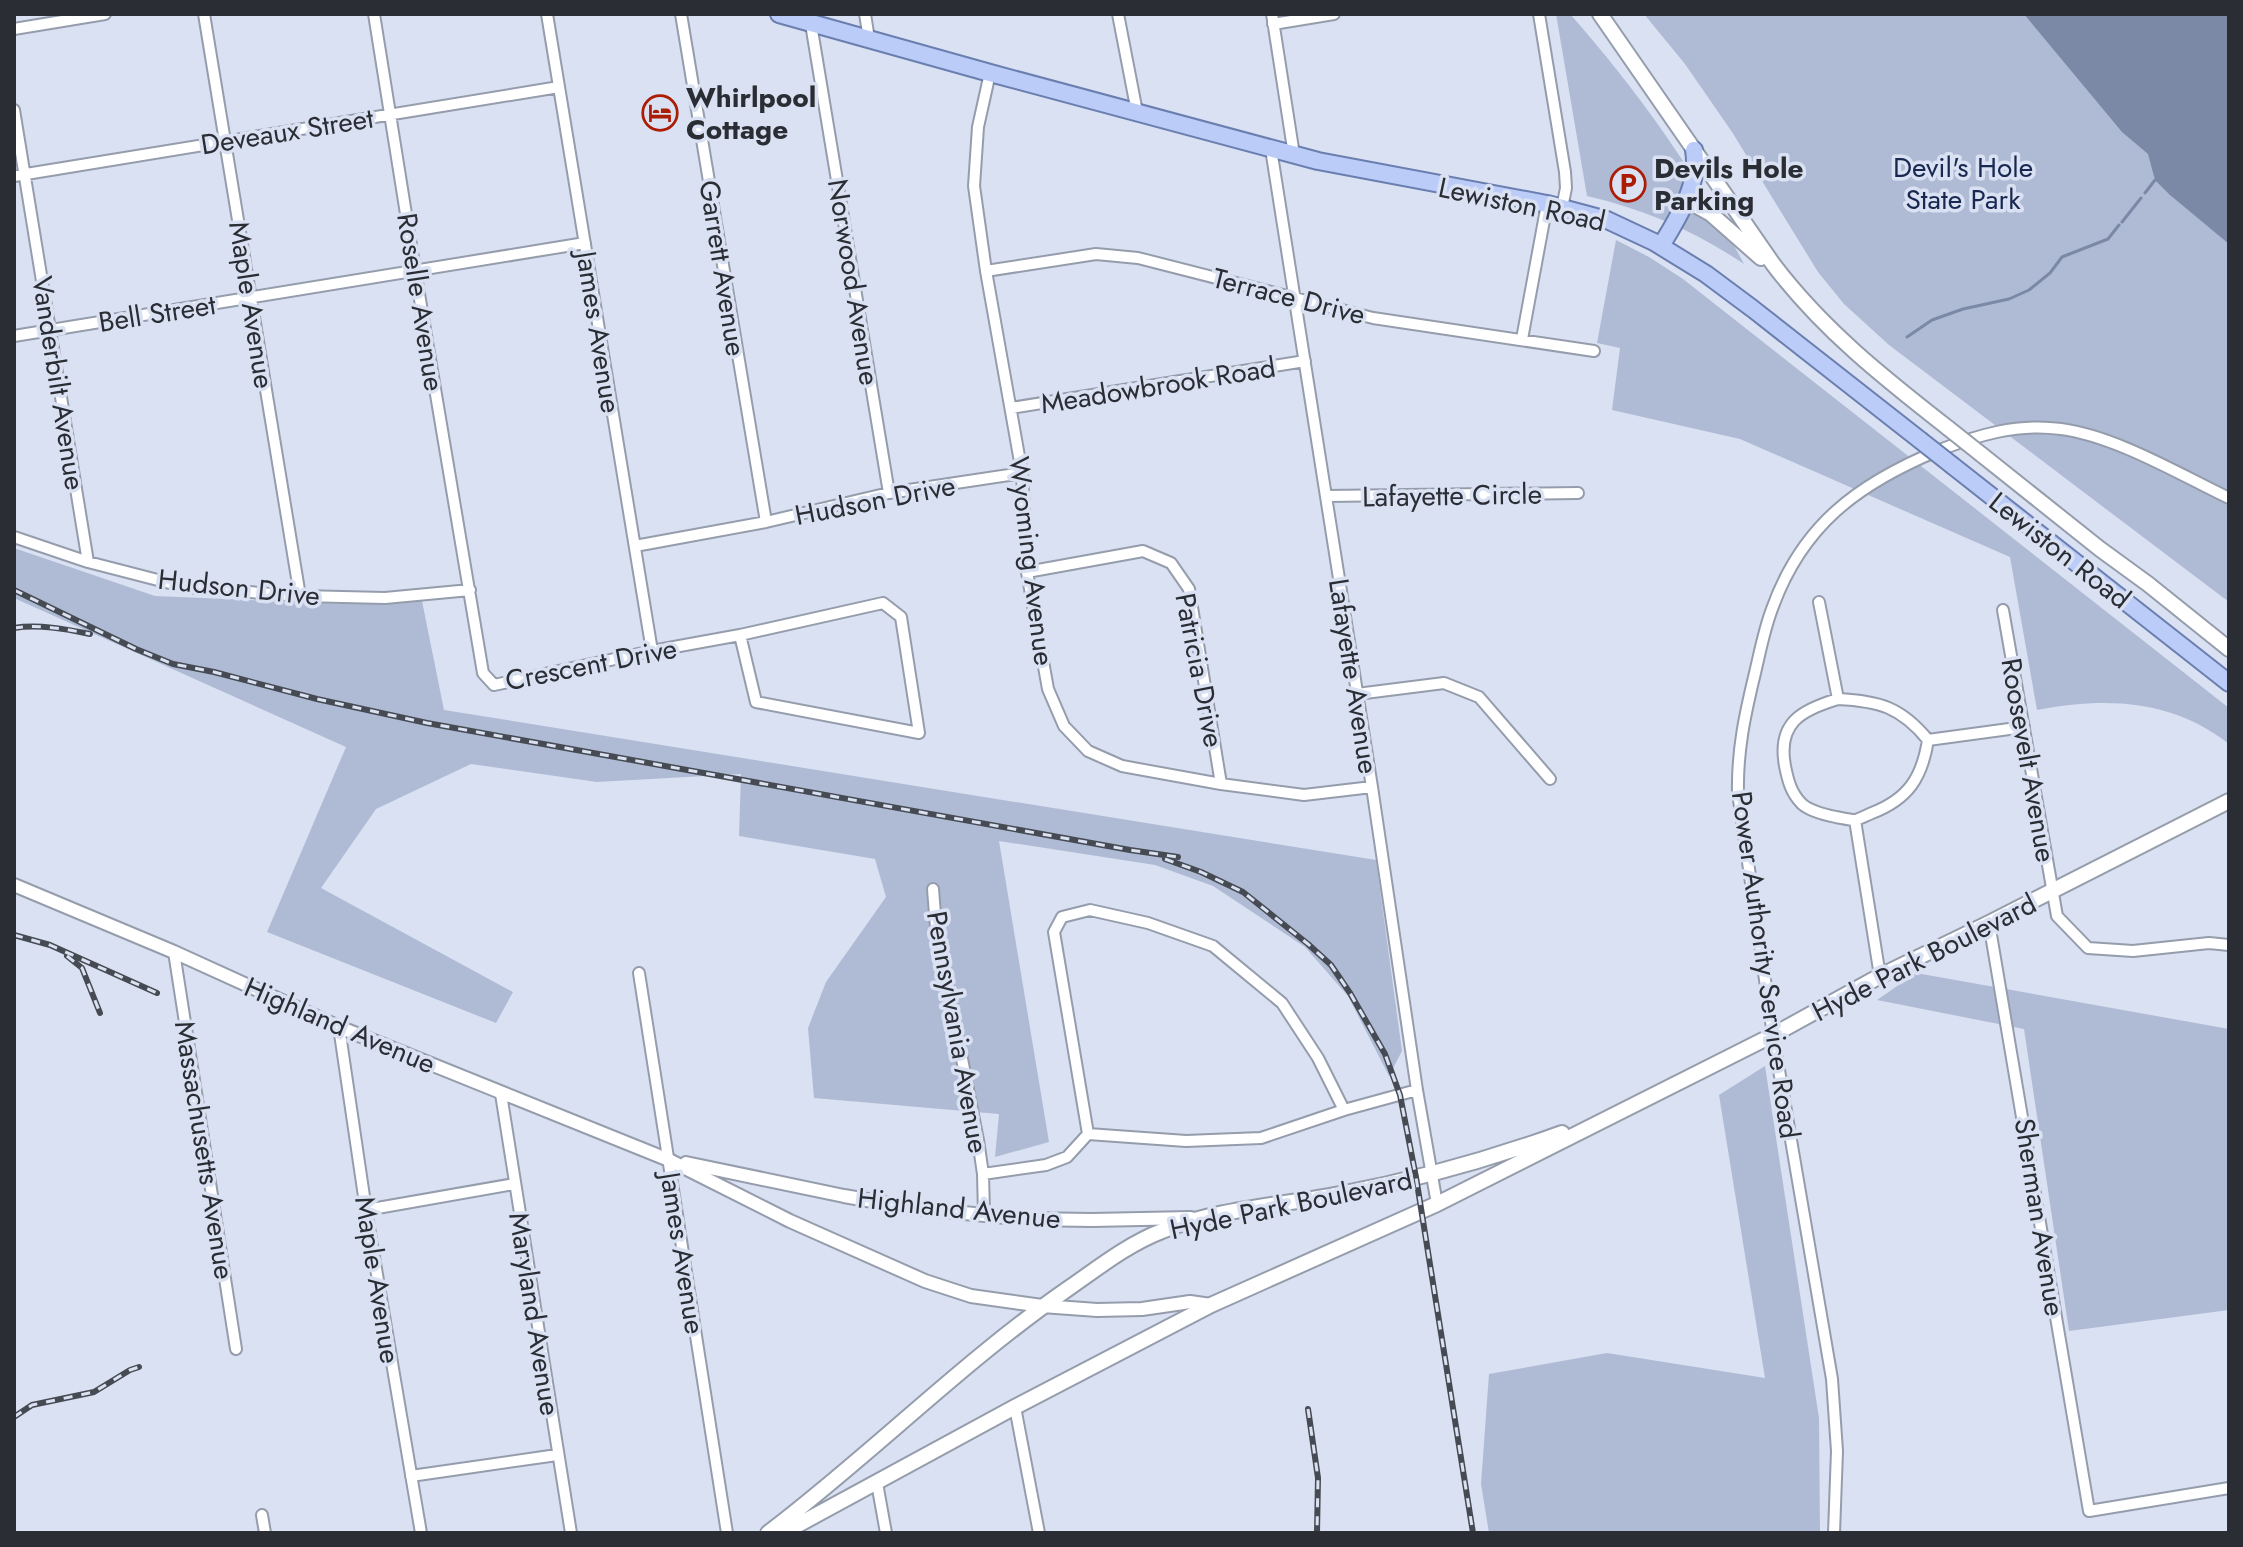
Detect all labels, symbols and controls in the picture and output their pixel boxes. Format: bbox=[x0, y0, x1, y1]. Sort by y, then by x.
place label: Whirlpool Cottage bbox=[686, 77, 816, 150]
hotel icon: Whirlpool Cottage bbox=[641, 94, 679, 132]
street label: Deveaux Street bbox=[198, 98, 377, 165]
park label: Devil's Hole State Park bbox=[1893, 147, 2033, 220]
place label: Devils Hole Parking bbox=[1654, 148, 1804, 221]
parking icon: Devils Hole Parking bbox=[1609, 165, 1647, 203]
street label: Lewiston Road bbox=[1435, 167, 1609, 242]
street label: Norwood Avenue bbox=[817, 176, 890, 388]
street label: Garrett Avenue bbox=[688, 177, 757, 359]
street label: Roselle Avenue bbox=[386, 210, 455, 394]
street label: Maple Avenue bbox=[218, 219, 285, 392]
street label: James Avenue bbox=[565, 244, 632, 416]
street label: Terrace Drive bbox=[1208, 258, 1369, 335]
street label: Vanderbilt Avenue bbox=[21, 273, 96, 493]
street label: Bell Street bbox=[96, 284, 219, 343]
street label: Meadowbrook Road bbox=[1038, 347, 1278, 424]
street label: Wyoming Avenue bbox=[998, 454, 1065, 668]
street label: Hudson Drive bbox=[791, 465, 959, 536]
street label: Lafayette Circle bbox=[1362, 473, 1542, 518]
street label: Lewiston Road bbox=[1980, 482, 2139, 619]
street label: Hudson Drive bbox=[156, 559, 322, 616]
street label: Lafayette Avenue bbox=[1318, 575, 1389, 777]
street label: Patricia Drive bbox=[1164, 589, 1235, 751]
street label: Crescent Drive bbox=[502, 628, 680, 701]
street label: Roosevelt Avenue bbox=[1990, 655, 2067, 865]
street label: Power Authority Service Road bbox=[1721, 789, 1810, 1141]
street label: Hyde Park Boulevard bbox=[1805, 883, 2043, 1032]
street label: Pennsylvania Avenue bbox=[916, 908, 999, 1156]
street label: Highland Avenue bbox=[238, 967, 442, 1084]
street label: Massachusetts Avenue bbox=[164, 1018, 245, 1282]
street label: Sherman Avenue bbox=[2004, 1115, 2075, 1319]
street label: Hyde Park Boulevard bbox=[1166, 1159, 1416, 1250]
street label: James Avenue bbox=[649, 1165, 716, 1337]
street label: Highland Avenue bbox=[855, 1177, 1063, 1240]
street label: Maple Avenue bbox=[344, 1194, 411, 1367]
street label: Maryland Avenue bbox=[498, 1210, 571, 1419]

